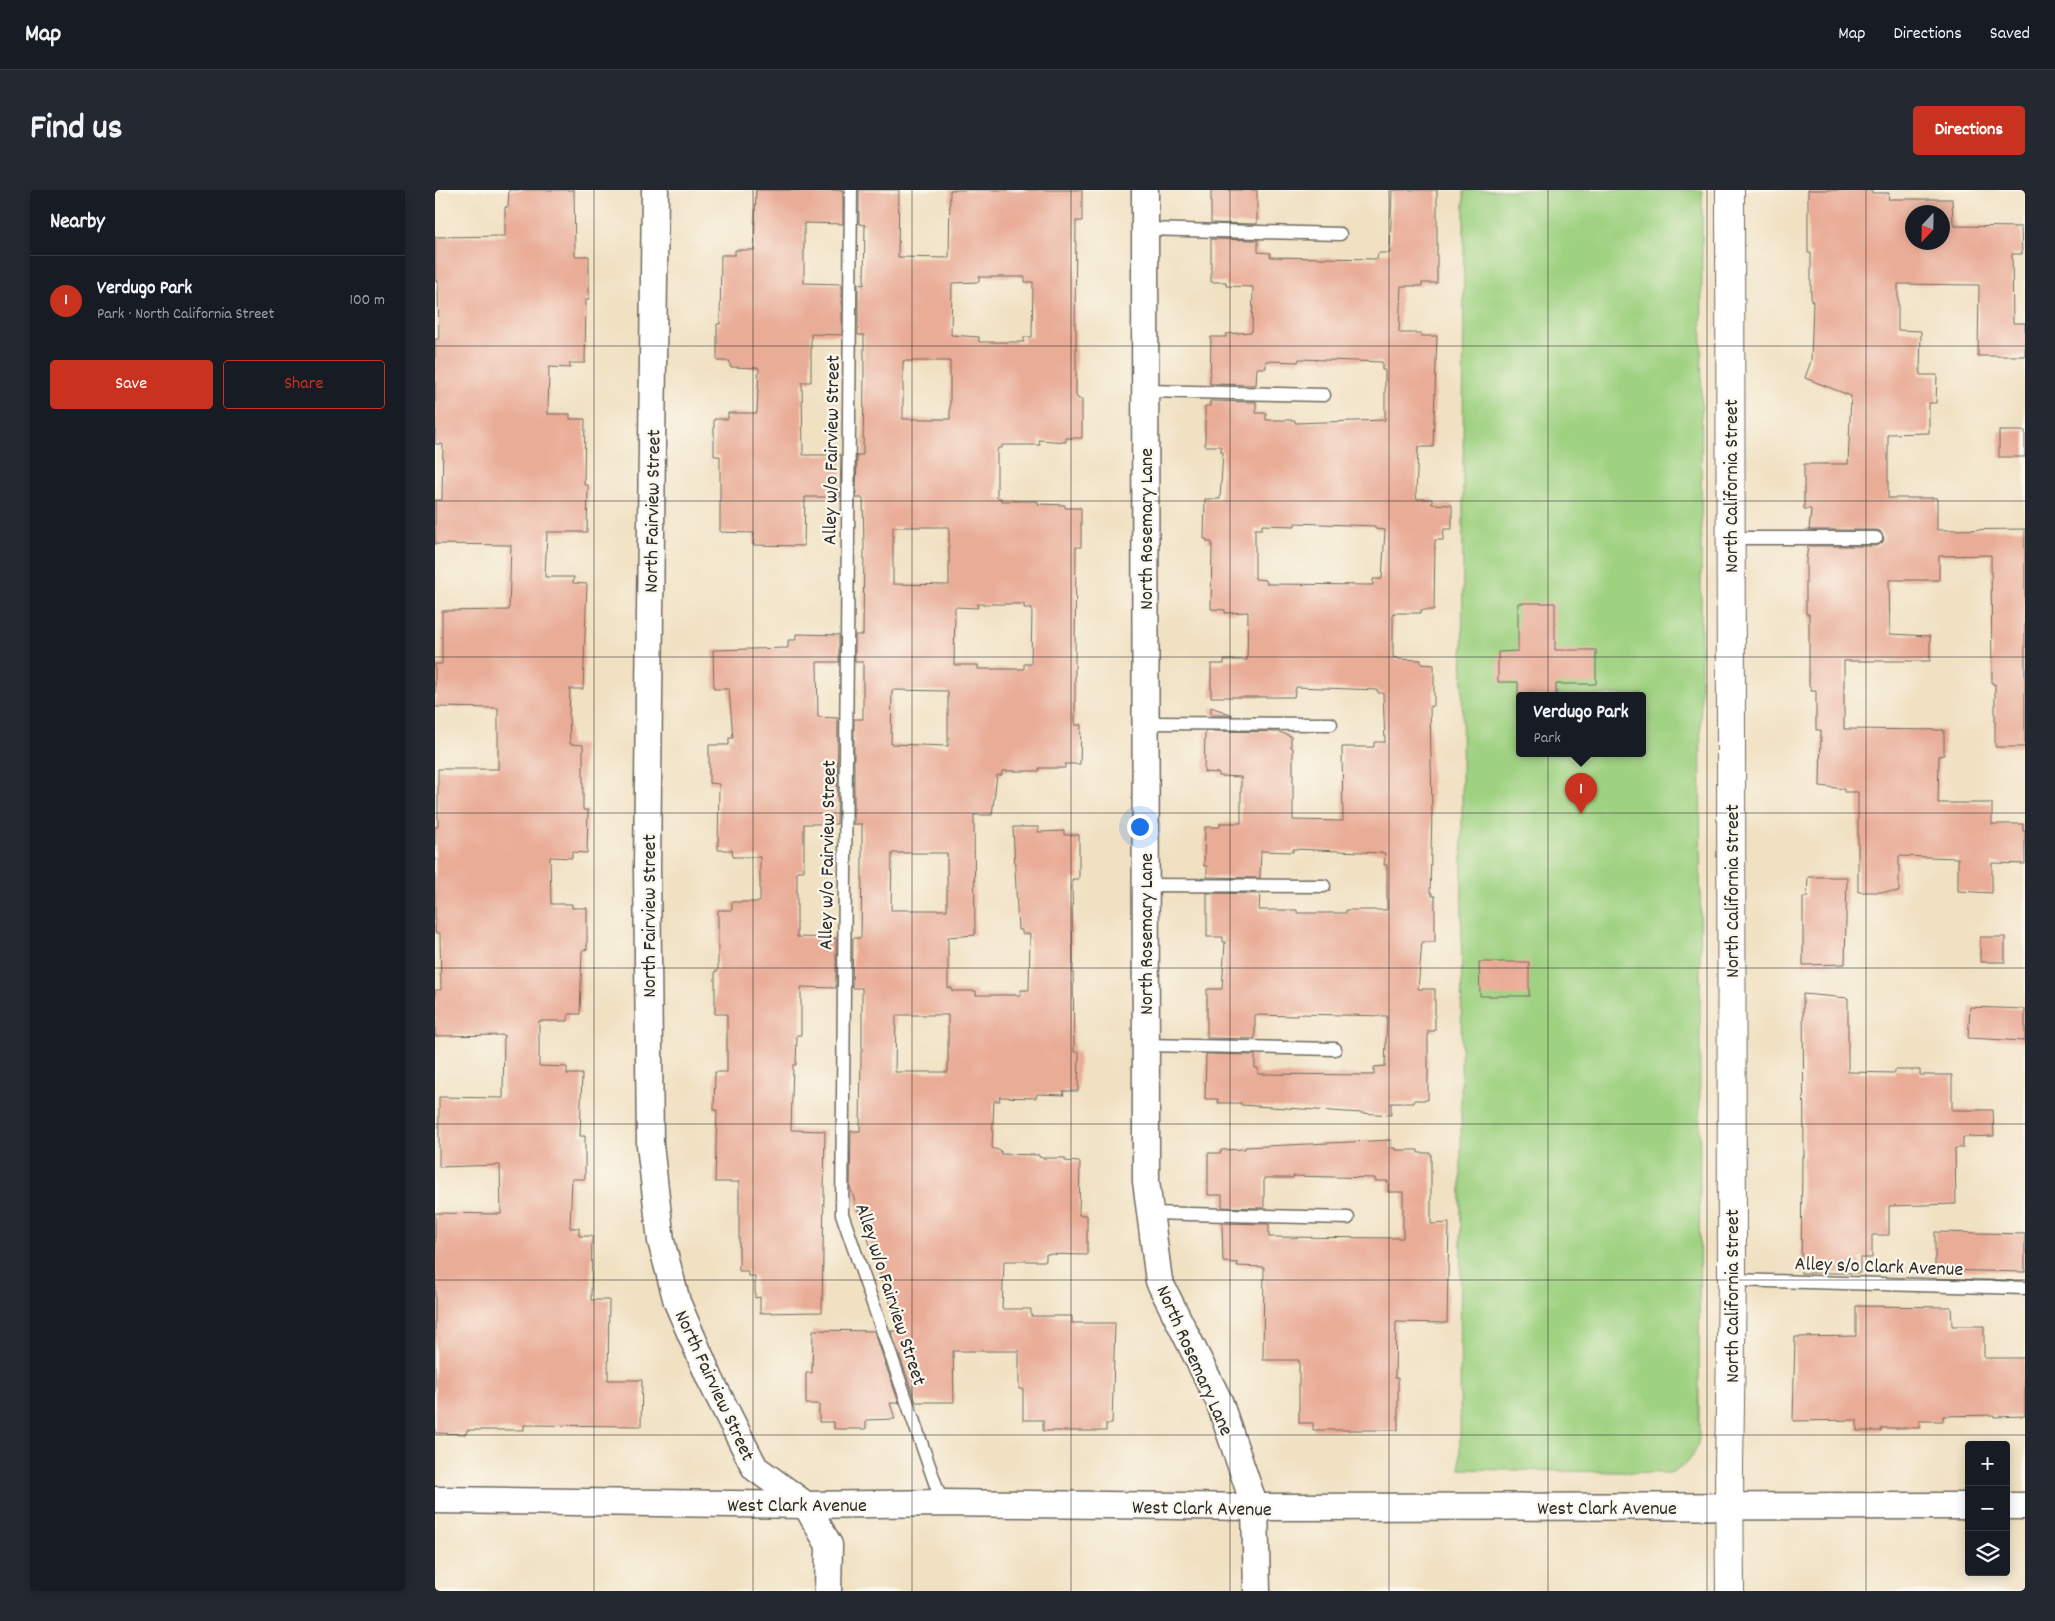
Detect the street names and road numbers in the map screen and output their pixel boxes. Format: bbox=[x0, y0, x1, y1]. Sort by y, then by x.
street label: Alley w/o Fairview Street bbox=[817, 355, 849, 545]
street label: North California Street bbox=[1719, 399, 1747, 573]
street label: North Fairview Street bbox=[639, 429, 669, 593]
street label: North Rosemary Lane bbox=[1134, 448, 1162, 610]
street label: Alley w/o Fairview Street bbox=[813, 760, 845, 950]
street label: North California Street bbox=[1720, 804, 1748, 978]
street label: North Fairview Street bbox=[637, 834, 665, 998]
street label: North Rosemary Lane bbox=[1134, 853, 1162, 1015]
street label: Alley w/o Fairview Street bbox=[846, 1200, 932, 1390]
street label: North California Street bbox=[1720, 1209, 1748, 1383]
street label: Alley s/o Clark Avenue bbox=[1794, 1251, 1964, 1285]
street label: North Rosemary Lane bbox=[1148, 1282, 1239, 1441]
street label: North Fairview Street bbox=[666, 1306, 761, 1466]
street label: West Clark Avenue bbox=[727, 1493, 867, 1521]
street label: West Clark Avenue bbox=[1132, 1495, 1272, 1525]
street label: West Clark Avenue bbox=[1537, 1496, 1677, 1524]

